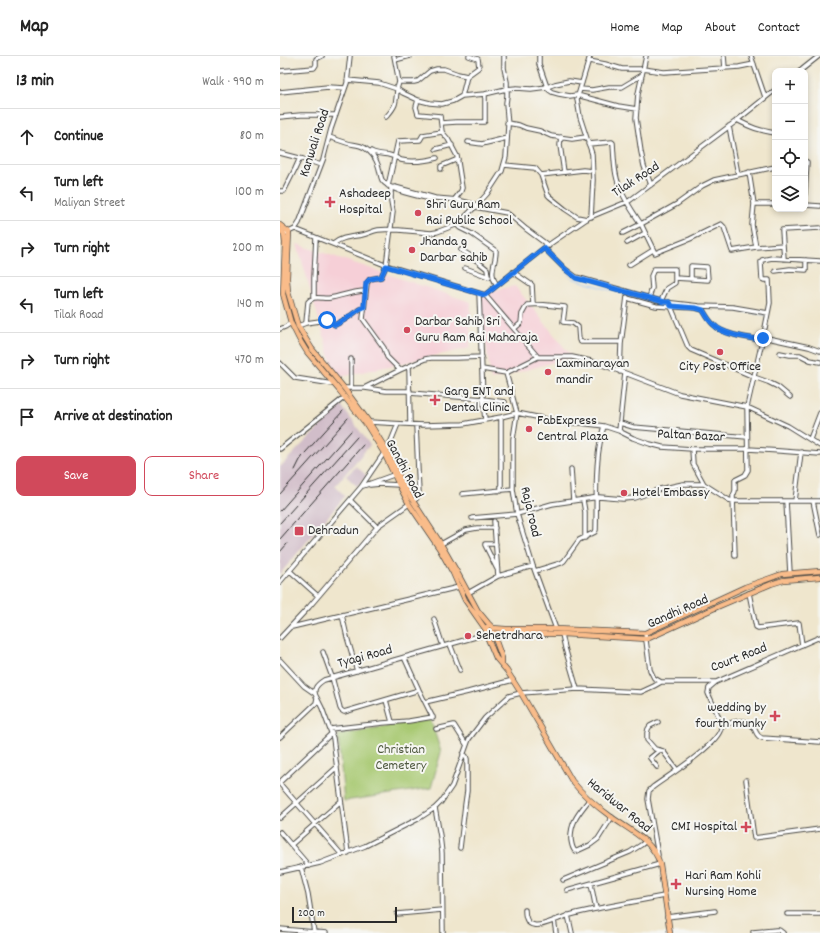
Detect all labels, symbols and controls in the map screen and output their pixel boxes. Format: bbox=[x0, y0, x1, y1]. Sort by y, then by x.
text: Map bbox=[20, 14, 49, 41]
text: Home bbox=[610, 18, 639, 38]
text: Map bbox=[661, 18, 683, 38]
text: About bbox=[705, 18, 736, 38]
text: Contact bbox=[758, 18, 800, 38]
map controls bbox=[772, 68, 808, 212]
button: + bbox=[772, 68, 808, 104]
text: 13 min bbox=[16, 70, 54, 94]
text: Walk · 990 m bbox=[202, 73, 264, 92]
button: − bbox=[772, 104, 808, 140]
street label: Kanwali Road bbox=[295, 106, 335, 180]
icon: ahead bbox=[16, 126, 38, 148]
text: Continue bbox=[54, 126, 103, 148]
text: 80 m bbox=[240, 127, 264, 146]
button: locate bbox=[772, 140, 808, 176]
street label: Tilak Road bbox=[608, 157, 664, 203]
text: Turn left bbox=[54, 172, 103, 194]
button: layers bbox=[772, 176, 808, 212]
icon: left bbox=[16, 182, 38, 204]
text: 100 m bbox=[235, 183, 264, 202]
place label: Ashadeep Hospital bbox=[339, 184, 391, 220]
text: Maliyan Street bbox=[54, 194, 125, 213]
place label: Shri Guru Ram Rai Public School bbox=[426, 195, 513, 231]
marker: Ashadeep Hospital bbox=[324, 196, 336, 208]
marker: Shri Guru Ram Rai Public School bbox=[413, 208, 423, 218]
place label: Jhanda g Darbar sahib bbox=[420, 232, 488, 268]
icon: right bbox=[16, 238, 38, 260]
text: Turn right bbox=[54, 238, 110, 260]
text: 200 m bbox=[232, 239, 264, 258]
marker: Jhanda g Darbar sahib bbox=[407, 245, 417, 255]
text: Turn left bbox=[54, 284, 103, 306]
icon: left bbox=[16, 294, 38, 316]
text: 140 m bbox=[237, 295, 264, 314]
text: Tilak Road bbox=[54, 306, 103, 325]
route start bbox=[318, 311, 336, 329]
place label: Darbar Sahib Sri Guru Ram Rai Maharaja bbox=[415, 312, 538, 348]
marker: Darbar Sahib Sri Guru Ram Rai Maharaja bbox=[402, 325, 412, 335]
route end bbox=[754, 329, 772, 347]
marker: City Post Office bbox=[715, 347, 725, 357]
icon: right bbox=[16, 350, 38, 372]
text: Turn right bbox=[54, 350, 110, 372]
text: 470 m bbox=[235, 351, 264, 370]
place label: Laxminarayan mandir bbox=[556, 354, 629, 390]
place label: City Post Office bbox=[679, 357, 761, 377]
marker: Laxminarayan mandir bbox=[543, 367, 553, 377]
place label: Garg ENT and Dental Clinic bbox=[444, 382, 514, 418]
marker: Garg ENT and Dental Clinic bbox=[429, 394, 441, 406]
icon: arrive bbox=[16, 406, 38, 428]
text: Arrive at destination bbox=[54, 406, 172, 428]
place label: FabExpress Central Plaza bbox=[537, 411, 609, 447]
marker: FabExpress Central Plaza bbox=[524, 424, 534, 434]
street label: Paltan Bazar bbox=[657, 424, 726, 448]
street label: Gandhi Road bbox=[380, 436, 428, 502]
button: Save bbox=[16, 456, 136, 496]
button: Share bbox=[144, 456, 264, 496]
place label: Hotel Embassy bbox=[632, 483, 710, 503]
street label: Raja road bbox=[514, 485, 546, 539]
marker: Hotel Embassy bbox=[619, 488, 629, 498]
place label: Dehradun bbox=[308, 521, 359, 541]
marker: Dehradun bbox=[293, 525, 305, 537]
street label: Gandhi Road bbox=[644, 590, 712, 634]
place label: Sehetrdhara bbox=[476, 626, 543, 646]
marker: Sehetrdhara bbox=[463, 631, 473, 641]
street label: Court Road bbox=[708, 638, 770, 678]
street label: Tyagi Road bbox=[335, 640, 395, 674]
place label: wedding by fourth munky bbox=[695, 698, 766, 734]
marker: wedding by fourth munky bbox=[769, 710, 781, 722]
park label: Christian Cemetery bbox=[375, 740, 427, 776]
street label: Haridwar Road bbox=[582, 774, 656, 838]
place label: CMI Hospital bbox=[671, 817, 738, 837]
marker: CMI Hospital bbox=[740, 821, 752, 833]
place label: Hari Ram Kohli Nursing Home bbox=[685, 866, 761, 902]
marker: Hari Ram Kohli Nursing Home bbox=[670, 878, 682, 890]
scale bar bbox=[292, 905, 397, 924]
text: 200 m bbox=[298, 906, 325, 922]

